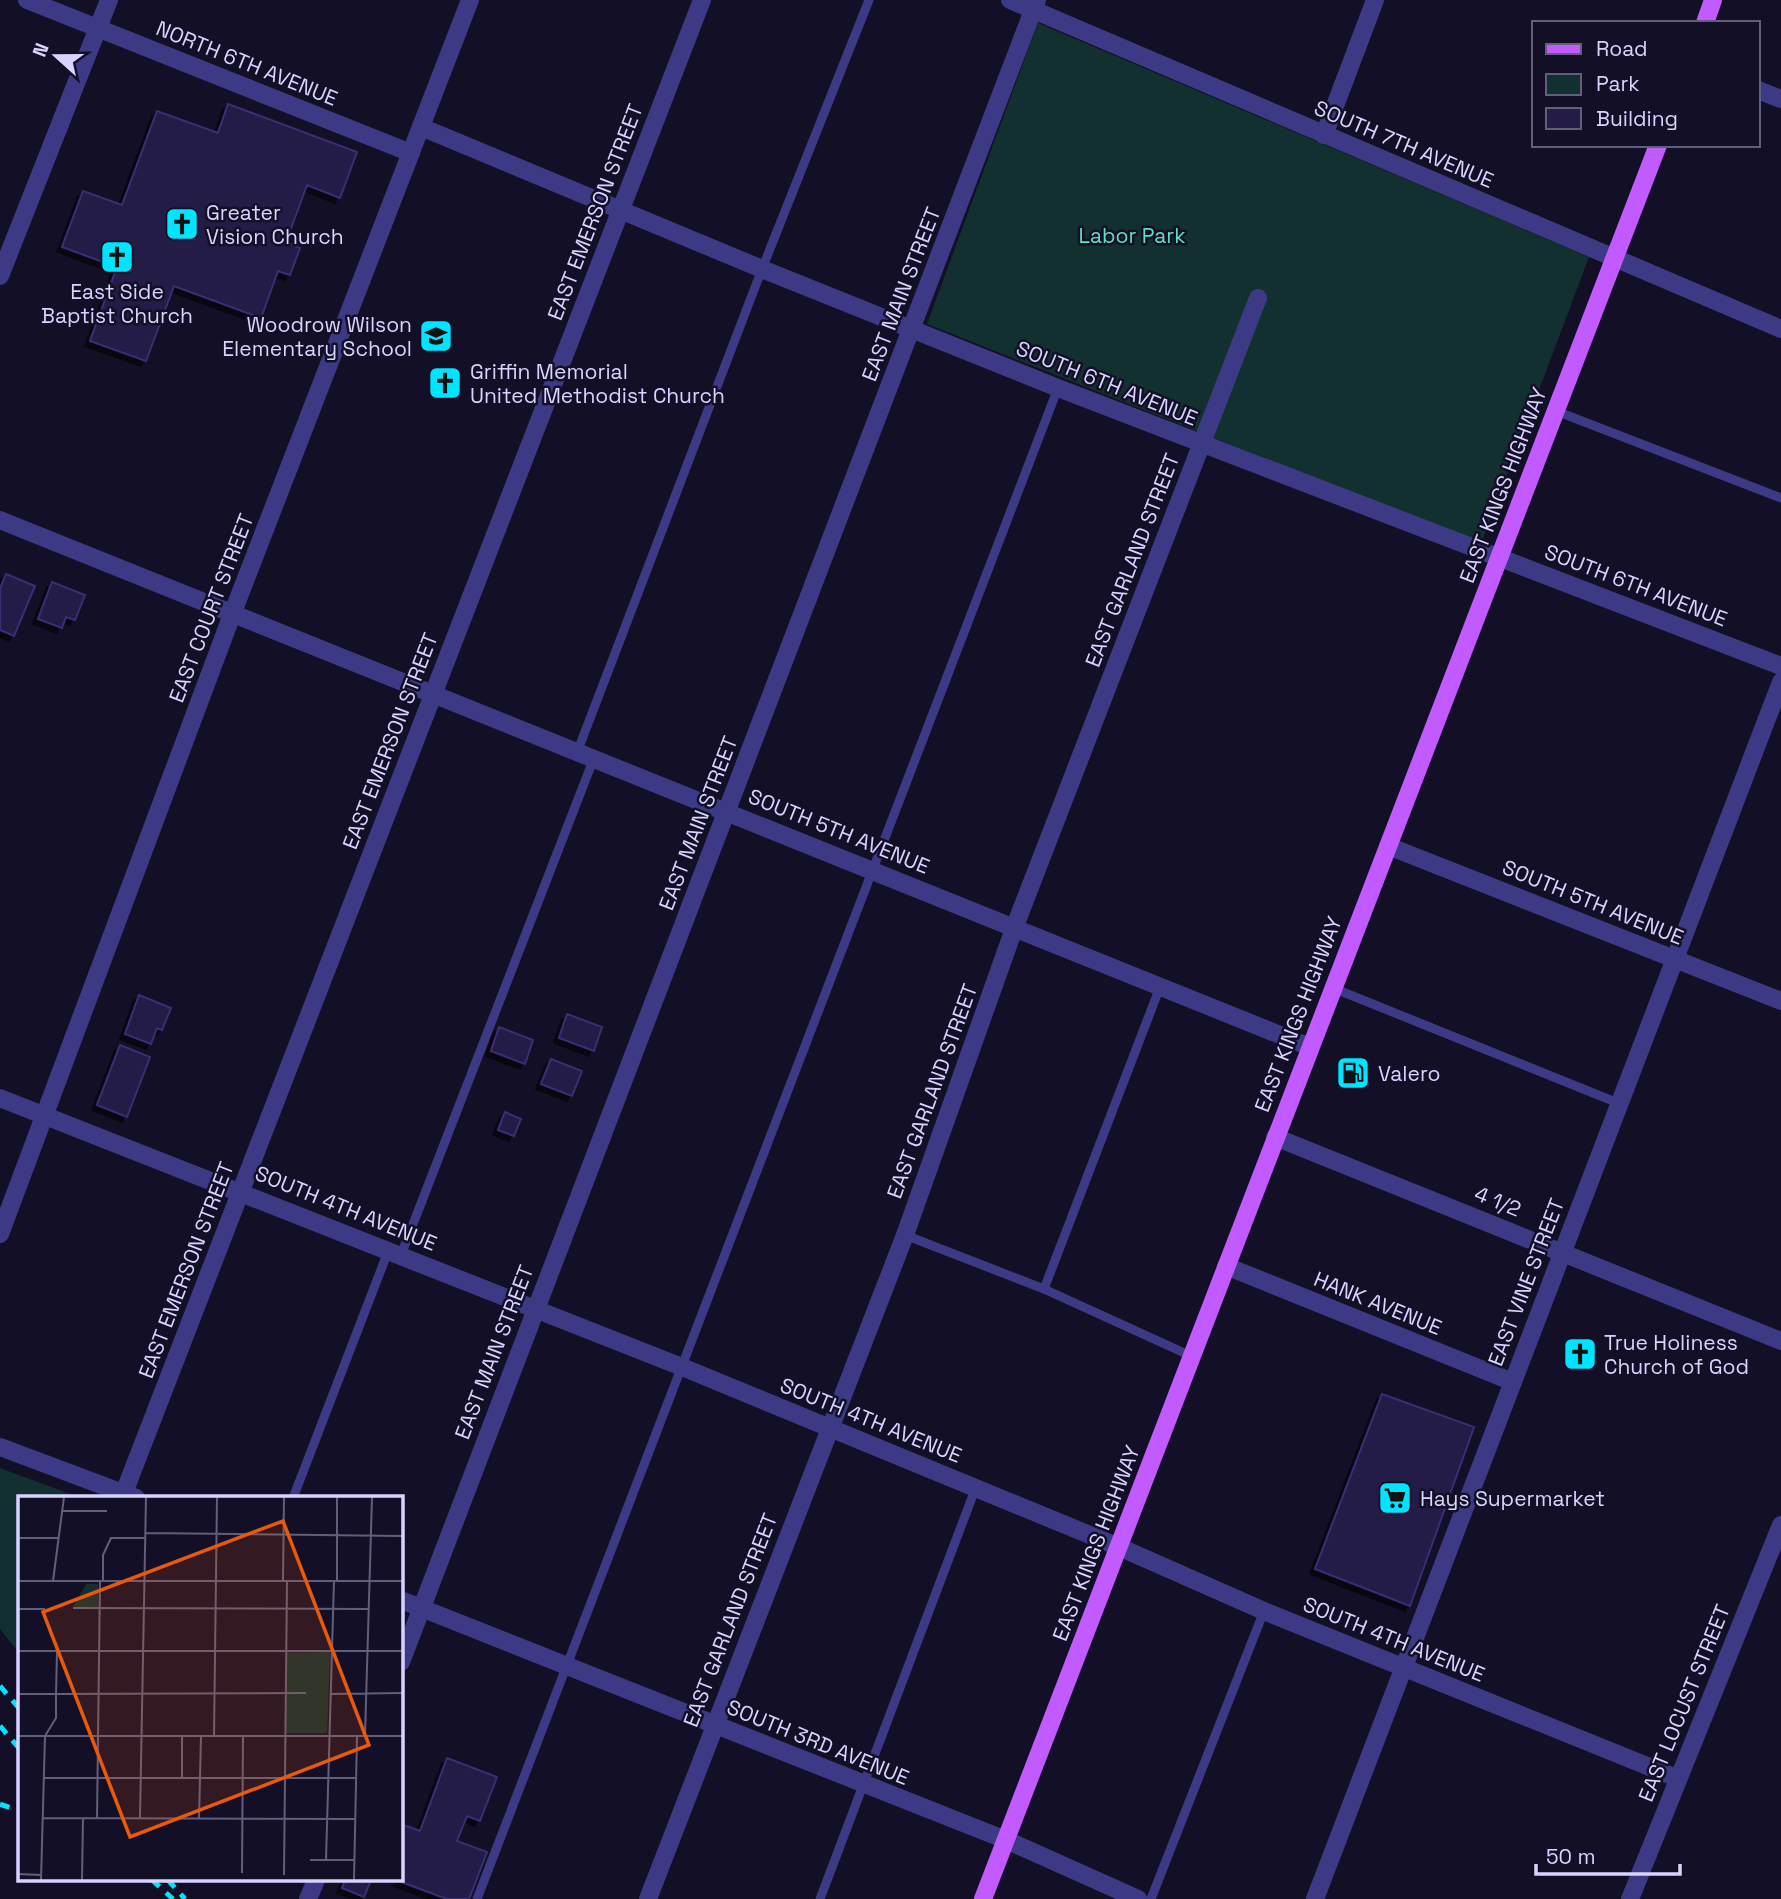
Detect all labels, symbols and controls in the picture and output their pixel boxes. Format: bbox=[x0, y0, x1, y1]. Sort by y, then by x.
street label: NORTH 6TH AVENUE bbox=[152, 14, 342, 112]
north arrow bbox=[21, 21, 91, 91]
legend bbox=[1532, 21, 1760, 147]
text: Road bbox=[1596, 35, 1648, 62]
text: N bbox=[27, 40, 55, 61]
text: Park bbox=[1596, 70, 1640, 97]
street label: SOUTH 7TH AVENUE bbox=[1310, 94, 1498, 194]
street label: EAST EMERSON STREET bbox=[541, 100, 649, 324]
text: Building bbox=[1596, 105, 1678, 132]
place label: Greater Vision Church bbox=[206, 199, 344, 250]
street label: EAST MAIN STREET bbox=[855, 203, 947, 385]
church icon: Greater Vision Church bbox=[163, 205, 201, 243]
park label: Labor Park bbox=[1078, 222, 1186, 249]
church icon: East Side Baptist Church bbox=[98, 238, 136, 276]
place label: East Side Baptist Church bbox=[41, 278, 193, 329]
place label: Woodrow Wilson Elementary School bbox=[222, 311, 412, 362]
school or university icon: Woodrow Wilson Elementary School bbox=[417, 317, 455, 355]
street label: SOUTH 6TH AVENUE bbox=[1012, 334, 1202, 432]
place label: Griffin Memorial United Methodist Church bbox=[470, 358, 725, 409]
church icon: Griffin Memorial United Methodist Church bbox=[426, 364, 464, 402]
street label: EAST KINGS HIGHWAY bbox=[1453, 383, 1553, 587]
street label: EAST GARLAND STREET bbox=[1079, 449, 1185, 671]
street label: EAST COURT STREET bbox=[163, 510, 259, 706]
street label: SOUTH 6TH AVENUE bbox=[1541, 538, 1731, 632]
street label: EAST EMERSON STREET bbox=[336, 629, 444, 853]
street label: EAST MAIN STREET bbox=[652, 732, 744, 914]
street label: SOUTH 5TH AVENUE bbox=[744, 782, 934, 880]
street label: SOUTH 5TH AVENUE bbox=[1498, 853, 1688, 951]
street label: EAST KINGS HIGHWAY bbox=[1248, 912, 1348, 1116]
street label: EAST GARLAND STREET bbox=[881, 980, 983, 1202]
fuel station icon: Valero bbox=[1334, 1054, 1372, 1092]
place label: Valero bbox=[1378, 1060, 1440, 1087]
street label: EAST EMERSON STREET bbox=[132, 1158, 240, 1382]
street label: SOUTH 4TH AVENUE bbox=[251, 1159, 441, 1257]
street label: 4 1/2 bbox=[1471, 1180, 1525, 1222]
street label: EAST VINE STREET bbox=[1482, 1194, 1570, 1370]
street label: EAST MAIN STREET bbox=[448, 1261, 540, 1443]
street label: HANK AVENUE bbox=[1310, 1265, 1446, 1341]
place label: True Holiness Church of God bbox=[1604, 1329, 1749, 1380]
church icon: True Holiness Church of God bbox=[1561, 1335, 1599, 1373]
street label: SOUTH 4TH AVENUE bbox=[776, 1371, 966, 1469]
street label: EAST KINGS HIGHWAY bbox=[1046, 1441, 1146, 1645]
supermarket icon: Hays Supermarket bbox=[1376, 1479, 1414, 1517]
place label: Hays Supermarket bbox=[1420, 1485, 1605, 1512]
inset map bbox=[18, 1496, 402, 1882]
street label: EAST GARLAND STREET bbox=[677, 1509, 783, 1731]
street label: SOUTH 4TH AVENUE bbox=[1299, 1590, 1489, 1688]
street label: EAST LOCUST STREET bbox=[1632, 1600, 1736, 1806]
street label: SOUTH 3RD AVENUE bbox=[723, 1693, 913, 1791]
scale bar bbox=[1536, 1832, 1680, 1876]
text: 50 m bbox=[1546, 1843, 1596, 1870]

